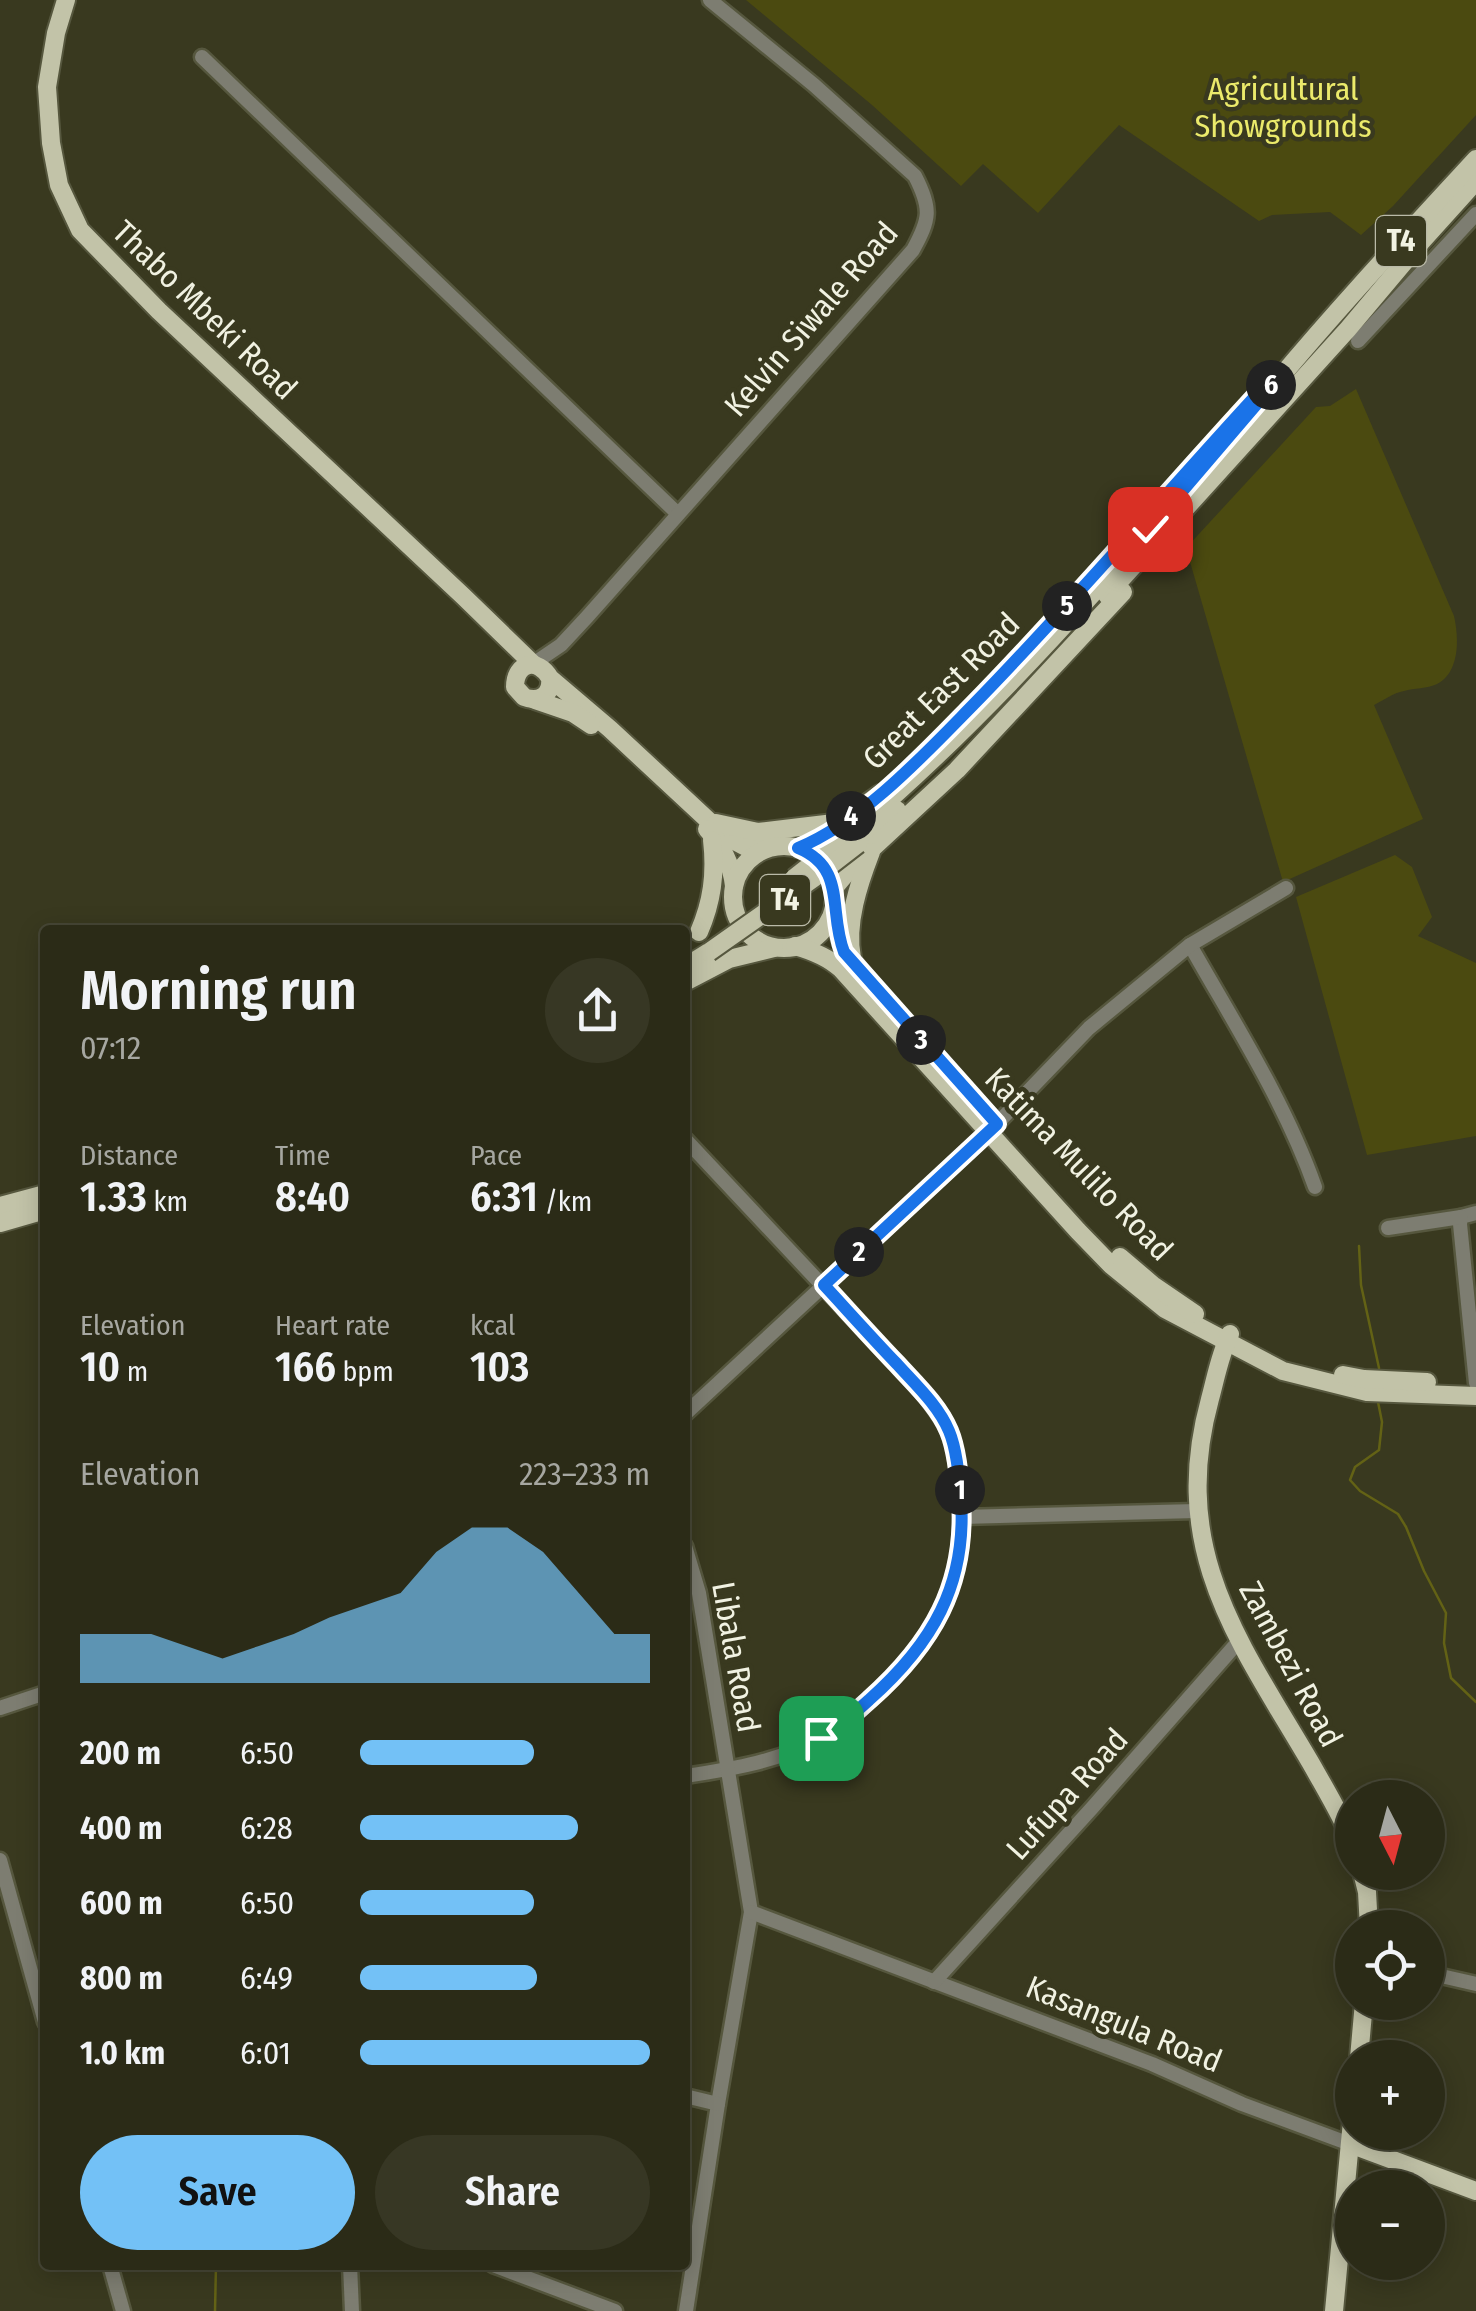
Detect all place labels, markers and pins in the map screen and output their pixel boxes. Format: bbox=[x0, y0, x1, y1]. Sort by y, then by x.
pin: 6 bbox=[1246, 360, 1296, 410]
pin bbox=[1108, 487, 1193, 572]
pin: 5 bbox=[1042, 581, 1092, 631]
pin: 4 bbox=[826, 791, 876, 841]
pin: 3 bbox=[896, 1015, 946, 1065]
pin: 2 bbox=[834, 1227, 884, 1277]
pin: 1 bbox=[935, 1465, 985, 1515]
pin bbox=[779, 1696, 864, 1781]

